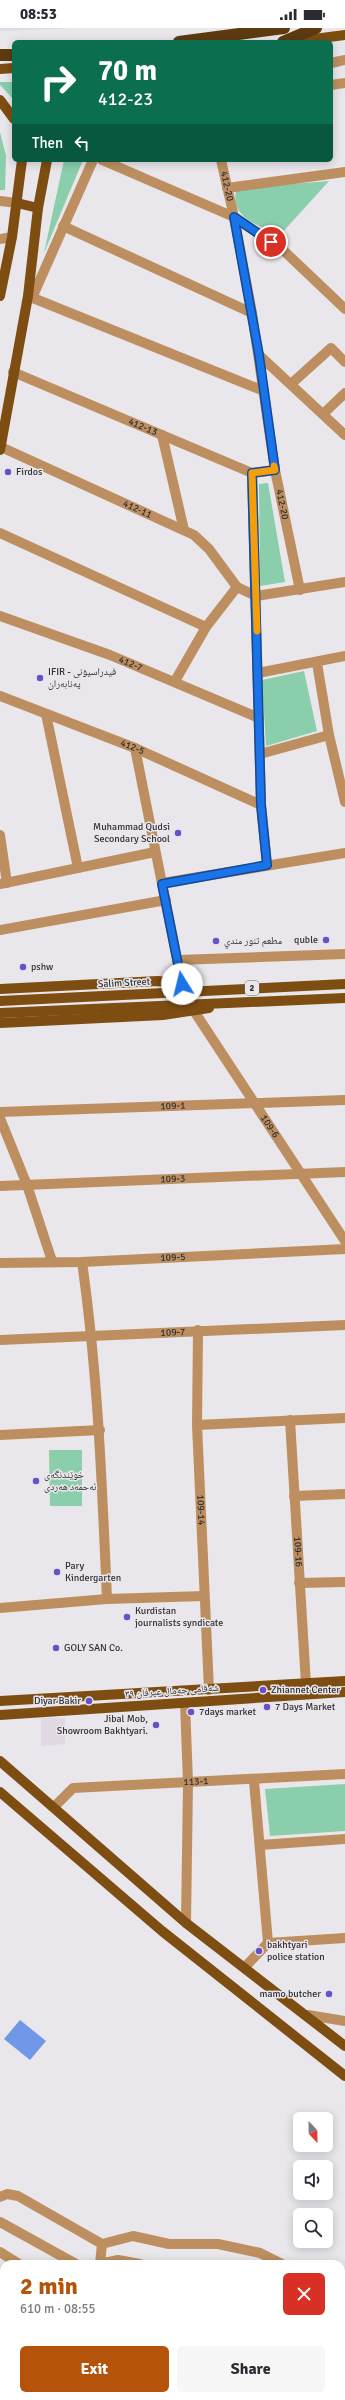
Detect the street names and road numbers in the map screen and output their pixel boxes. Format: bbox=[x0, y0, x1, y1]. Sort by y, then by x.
street label: 412-20 bbox=[218, 170, 236, 203]
street label: 412-13 bbox=[126, 415, 159, 438]
street label: 412-20 bbox=[273, 488, 291, 521]
street label: 412-11 bbox=[121, 497, 154, 521]
street label: 412-7 bbox=[117, 653, 144, 674]
street label: 412-5 bbox=[119, 737, 146, 758]
street label: Salim Street bbox=[97, 976, 151, 990]
road number: 2 bbox=[245, 981, 259, 995]
street label: 109-1 bbox=[160, 1100, 186, 1112]
street label: 109-6 bbox=[258, 1113, 282, 1140]
street label: 109-3 bbox=[160, 1172, 186, 1185]
street label: 109-5 bbox=[160, 1251, 186, 1264]
street label: 109-7 bbox=[160, 1326, 185, 1339]
street label: 109-14 bbox=[194, 1494, 208, 1526]
street label: 109-16 bbox=[291, 1536, 305, 1567]
street label: شەقامی جەمال عیرفان ٣٩ bbox=[125, 1682, 220, 1700]
street label: 113-1 bbox=[183, 1775, 209, 1788]

